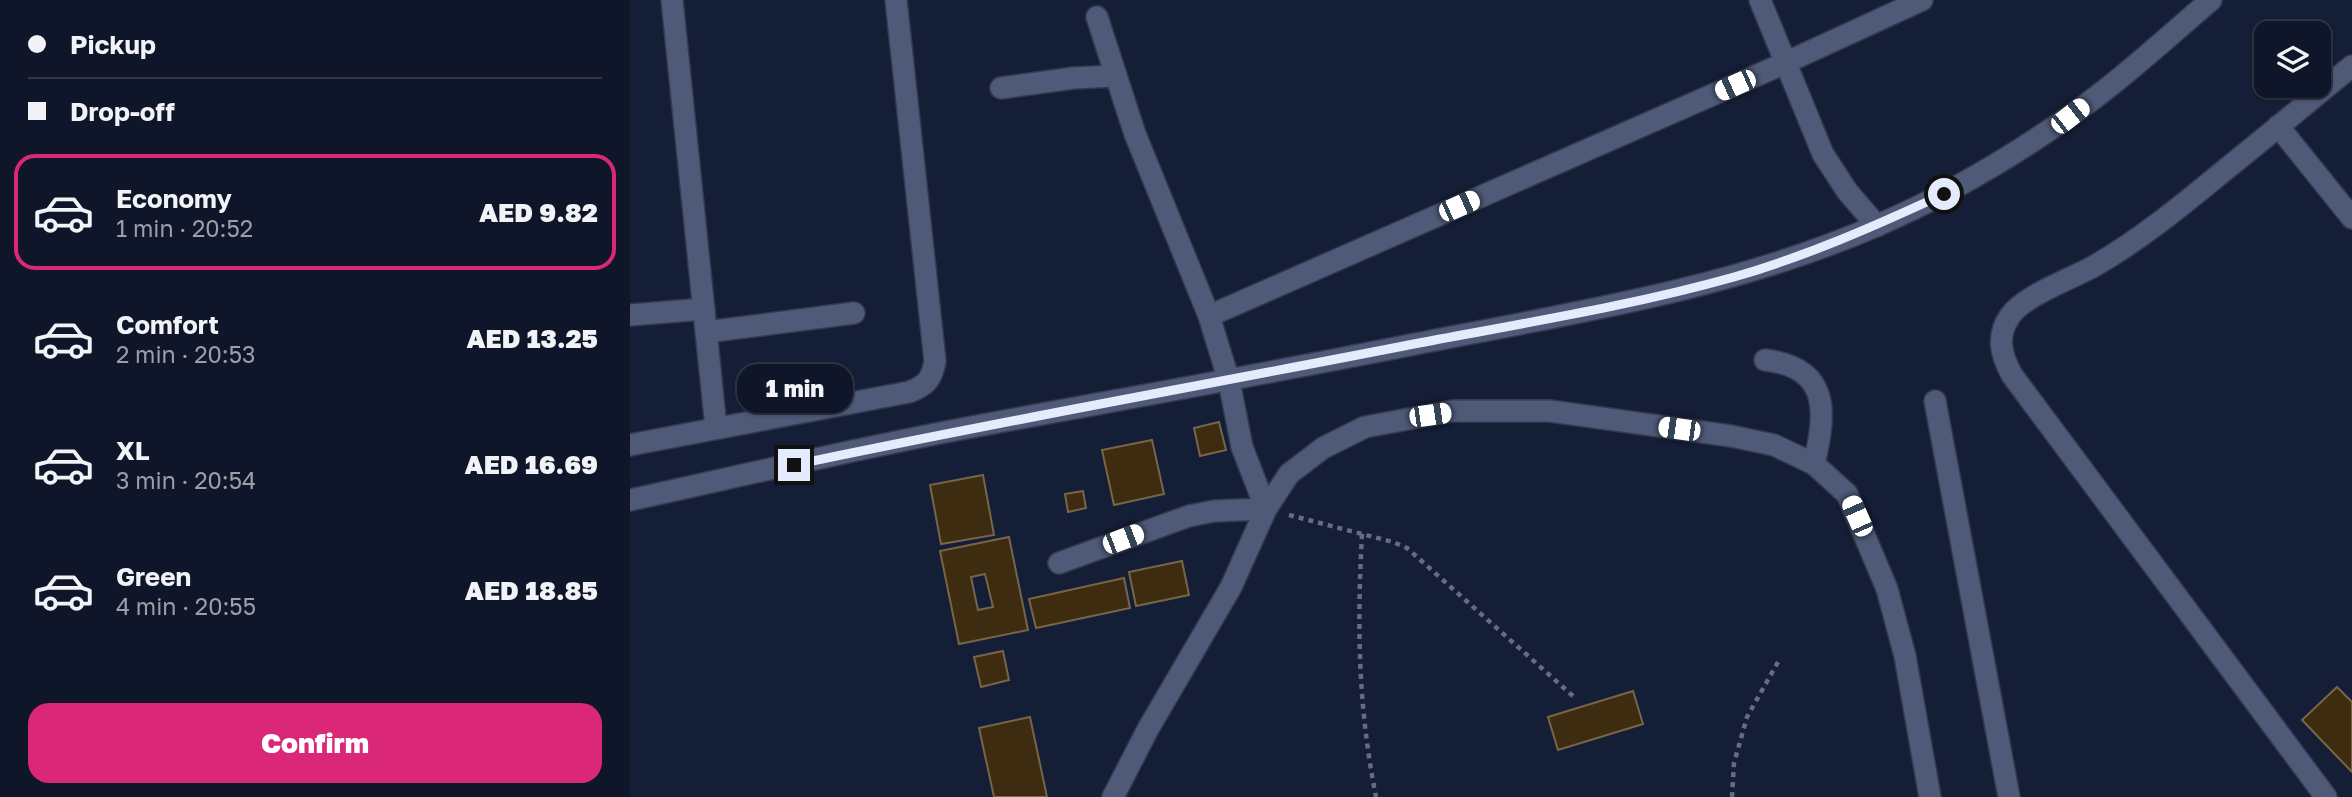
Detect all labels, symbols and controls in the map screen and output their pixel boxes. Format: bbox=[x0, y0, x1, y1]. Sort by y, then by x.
map controls bbox=[2254, 21, 2331, 98]
button: layers bbox=[2254, 21, 2331, 98]
text: Pickup bbox=[70, 29, 156, 60]
car bbox=[1712, 67, 1759, 103]
car bbox=[2047, 95, 2094, 137]
text: Drop-off bbox=[70, 96, 175, 127]
route start bbox=[1928, 178, 1960, 210]
icon: car bbox=[32, 181, 95, 244]
text: Economy bbox=[116, 183, 232, 214]
car bbox=[1436, 188, 1483, 224]
text: AED 9.82 bbox=[479, 197, 598, 228]
text: 1 min · 20:52 bbox=[116, 214, 253, 242]
icon: car bbox=[32, 307, 95, 370]
text: Comfort bbox=[116, 309, 219, 340]
text: AED 13.25 bbox=[466, 323, 598, 354]
text: 2 min · 20:53 bbox=[116, 340, 255, 368]
callout: 1 min bbox=[736, 364, 852, 412]
text: 1 min bbox=[766, 374, 824, 402]
car bbox=[1408, 402, 1453, 428]
car bbox=[1657, 416, 1702, 442]
icon: car bbox=[32, 433, 95, 496]
text: XL bbox=[116, 435, 150, 466]
text: AED 16.69 bbox=[465, 449, 598, 480]
route end bbox=[778, 449, 810, 481]
text: 3 min · 20:54 bbox=[116, 466, 256, 494]
car bbox=[1839, 493, 1876, 539]
car bbox=[1100, 522, 1147, 556]
icon: car bbox=[32, 559, 95, 622]
text: Green bbox=[116, 561, 191, 592]
text: AED 18.85 bbox=[465, 575, 598, 606]
text: 4 min · 20:55 bbox=[116, 592, 256, 620]
button: Confirm bbox=[28, 703, 602, 783]

